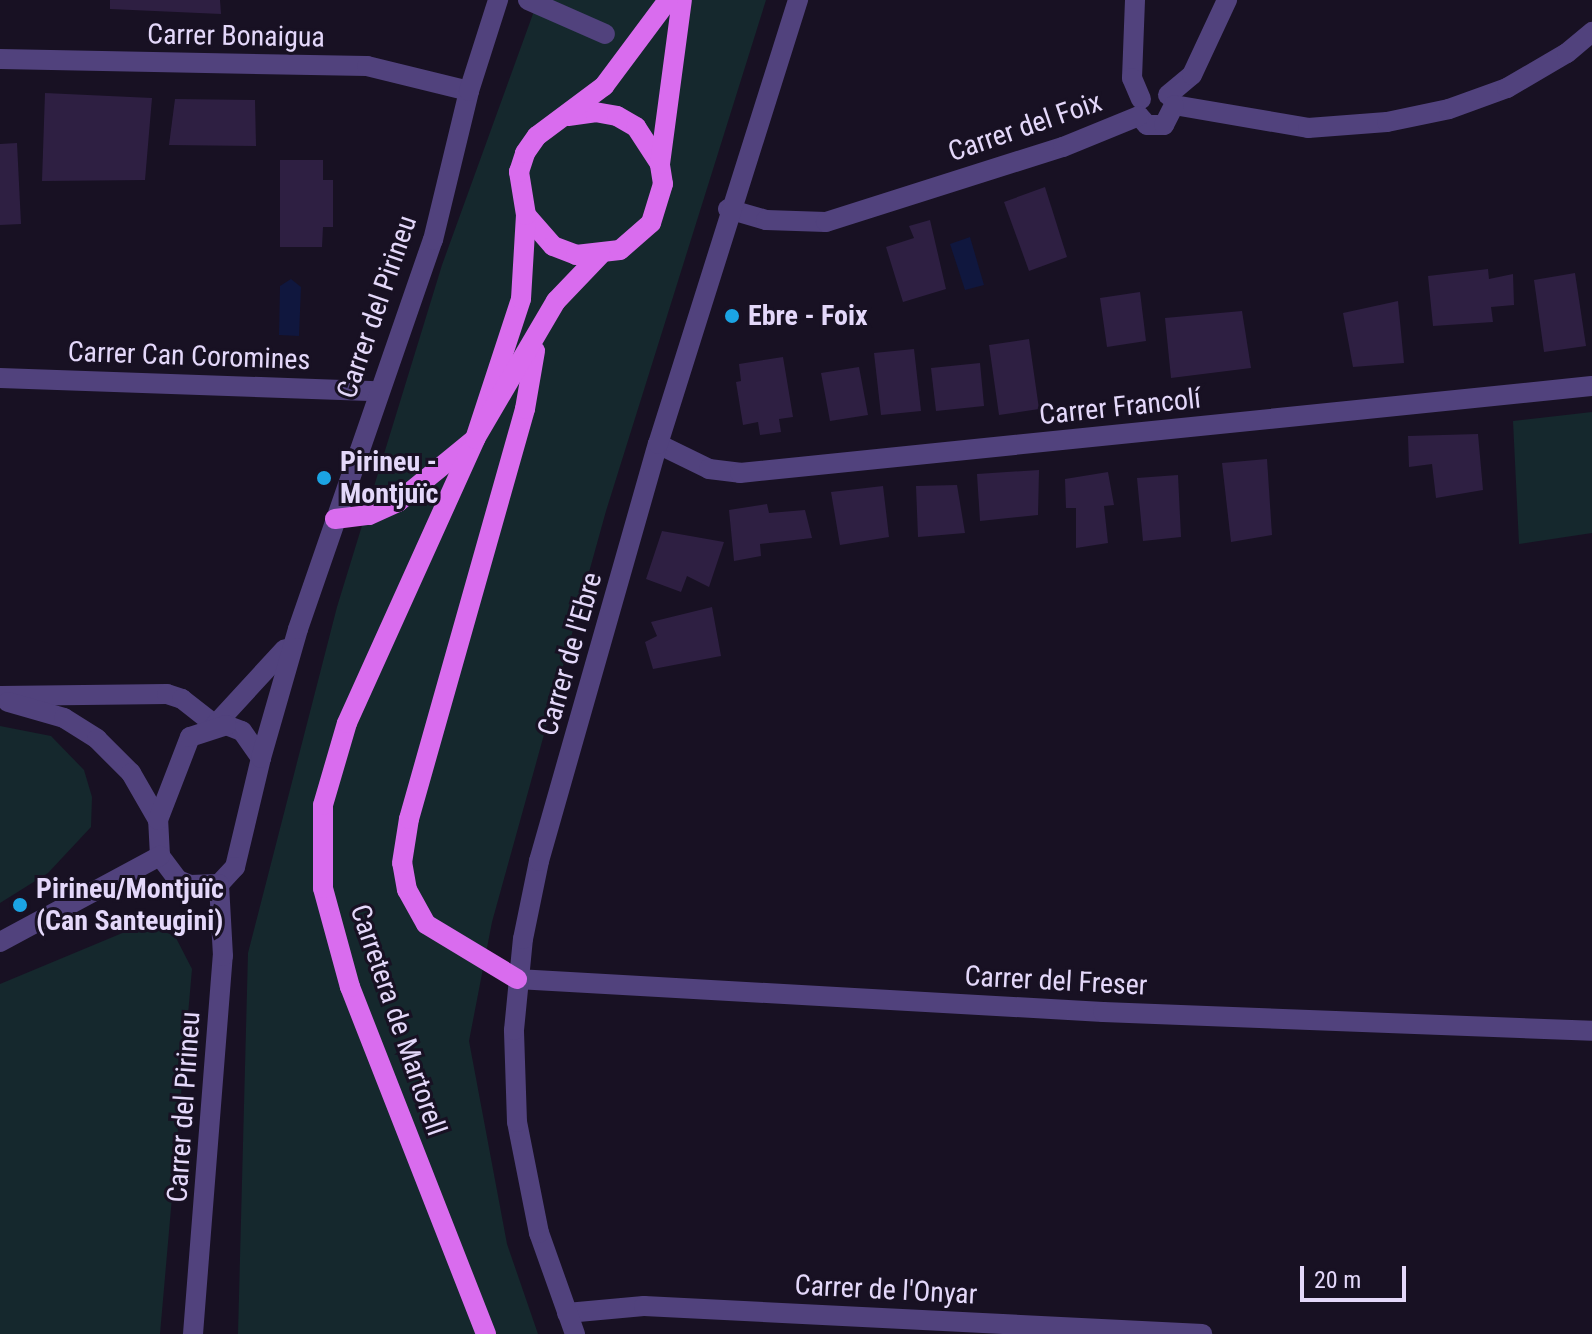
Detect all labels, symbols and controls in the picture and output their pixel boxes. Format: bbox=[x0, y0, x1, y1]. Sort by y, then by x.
street label: Carrer Bonaigua bbox=[147, 18, 325, 54]
street label: Carrer del Foix bbox=[944, 85, 1106, 169]
street label: Carrer del Pirineu bbox=[330, 211, 424, 403]
place label: Ebre - Foix bbox=[748, 299, 868, 333]
marker: Ebre - Foix bbox=[723, 307, 741, 325]
street label: Carrer Can Coromines bbox=[67, 335, 311, 377]
street label: Carrer Francolí bbox=[1038, 382, 1202, 432]
place label: Pirineu - Montjuïc bbox=[340, 445, 438, 511]
marker: Pirineu - Montjuïc bbox=[315, 469, 333, 487]
street label: Carrer de l'Ebre bbox=[531, 569, 609, 739]
place label: Pirineu/Montjuïc (Can Santeugini) bbox=[36, 872, 224, 938]
marker: Pirineu/Montjuïc (Can Santeugini) bbox=[11, 896, 29, 914]
street label: Carretera de Martorell bbox=[343, 900, 453, 1140]
street label: Carrer del Freser bbox=[964, 959, 1148, 1003]
street label: Carrer del Pirineu bbox=[161, 1010, 207, 1204]
scale bar bbox=[1304, 1250, 1410, 1300]
text: 20 m bbox=[1314, 1266, 1361, 1294]
street label: Carrer de l'Onyar bbox=[794, 1268, 978, 1312]

